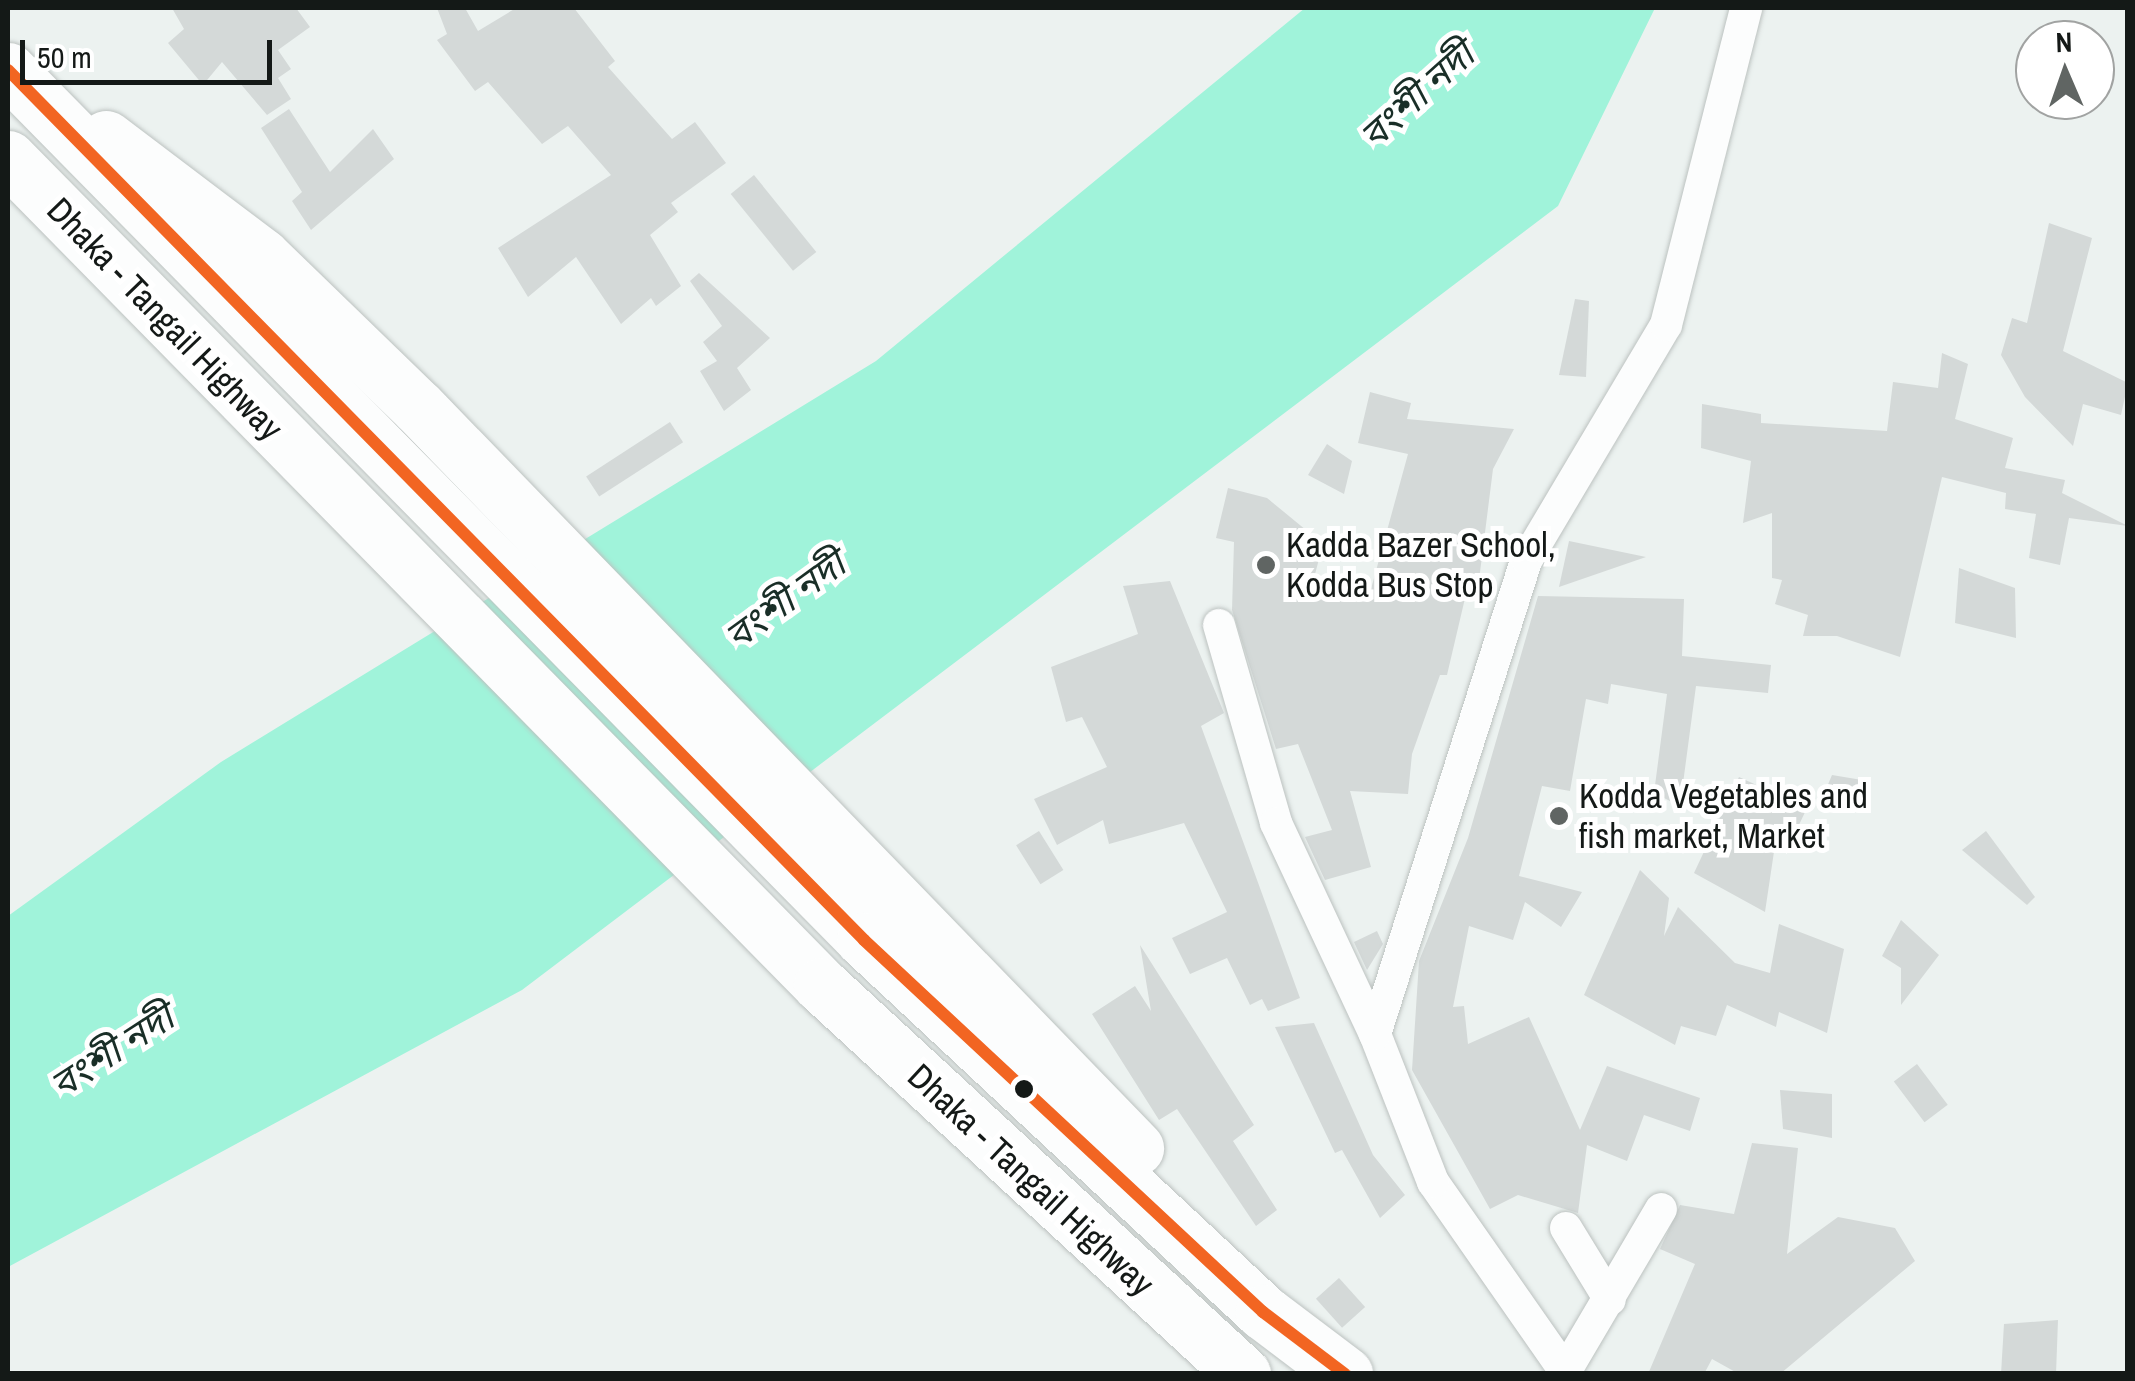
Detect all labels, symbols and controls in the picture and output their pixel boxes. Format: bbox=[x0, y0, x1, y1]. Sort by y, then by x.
scale bar bbox=[25, 20, 278, 82]
north arrow bbox=[2015, 20, 2115, 120]
text: N bbox=[2055, 23, 2073, 61]
water label: বংশী নদী bbox=[1350, 32, 1484, 158]
text: 50 m bbox=[37, 37, 92, 77]
street label: Dhaka - Tangail Highway bbox=[38, 189, 292, 449]
place label: Kadda Bazer School, Kodda Bus Stop bbox=[1286, 524, 1556, 606]
water label: বংশী নদী bbox=[716, 541, 854, 659]
marker: Kadda Bazer School, Kodda Bus Stop bbox=[1255, 554, 1277, 576]
place label: Kodda Vegetables and fish market, Market bbox=[1579, 775, 1868, 857]
marker: Kodda Vegetables and fish market, Market bbox=[1548, 805, 1570, 827]
water label: বংশী নদী bbox=[42, 994, 182, 1108]
street label: Dhaka - Tangail Highway bbox=[899, 1055, 1163, 1305]
unlabelled marker bbox=[1014, 1079, 1034, 1099]

